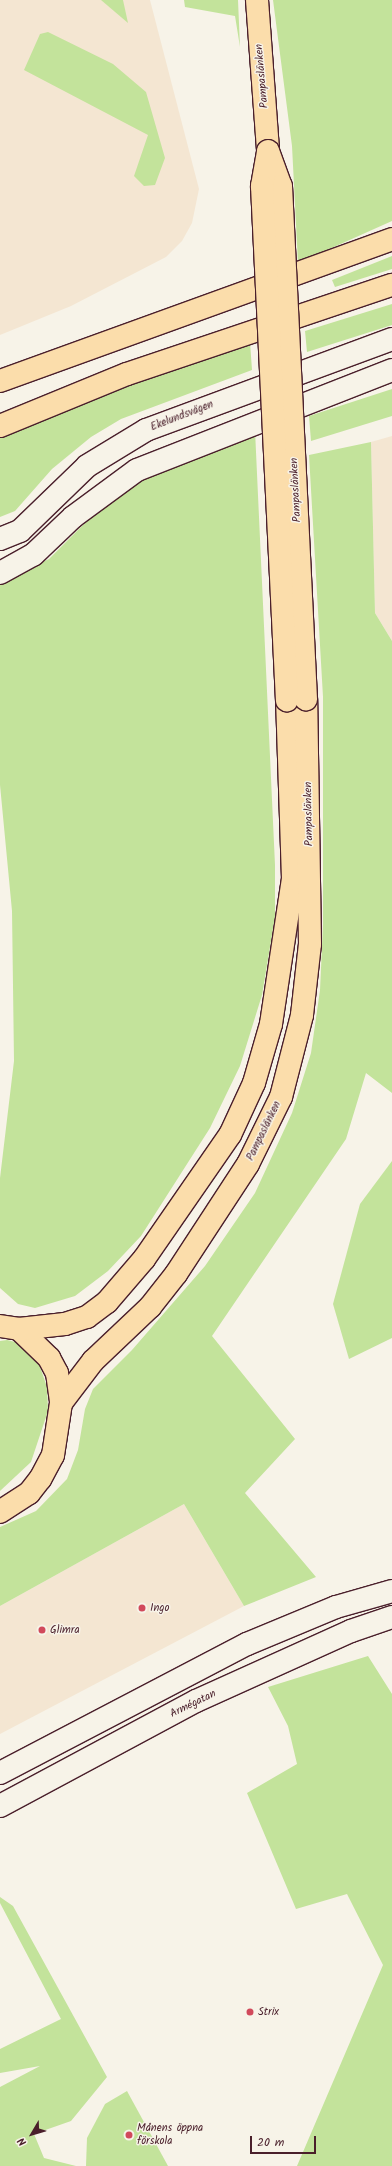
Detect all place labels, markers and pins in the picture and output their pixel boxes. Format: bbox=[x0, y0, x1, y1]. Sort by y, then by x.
place label: Ingo bbox=[150, 1601, 169, 1615]
marker: Ingo bbox=[137, 1603, 147, 1613]
place label: Glimra bbox=[50, 1623, 80, 1637]
marker: Glimra bbox=[37, 1625, 47, 1635]
place label: Strix bbox=[258, 2005, 279, 2019]
marker: Strix bbox=[245, 2007, 255, 2017]
place label: Månens öppna förskola bbox=[137, 2122, 203, 2148]
marker: Månens öppna förskola bbox=[124, 2130, 134, 2140]

